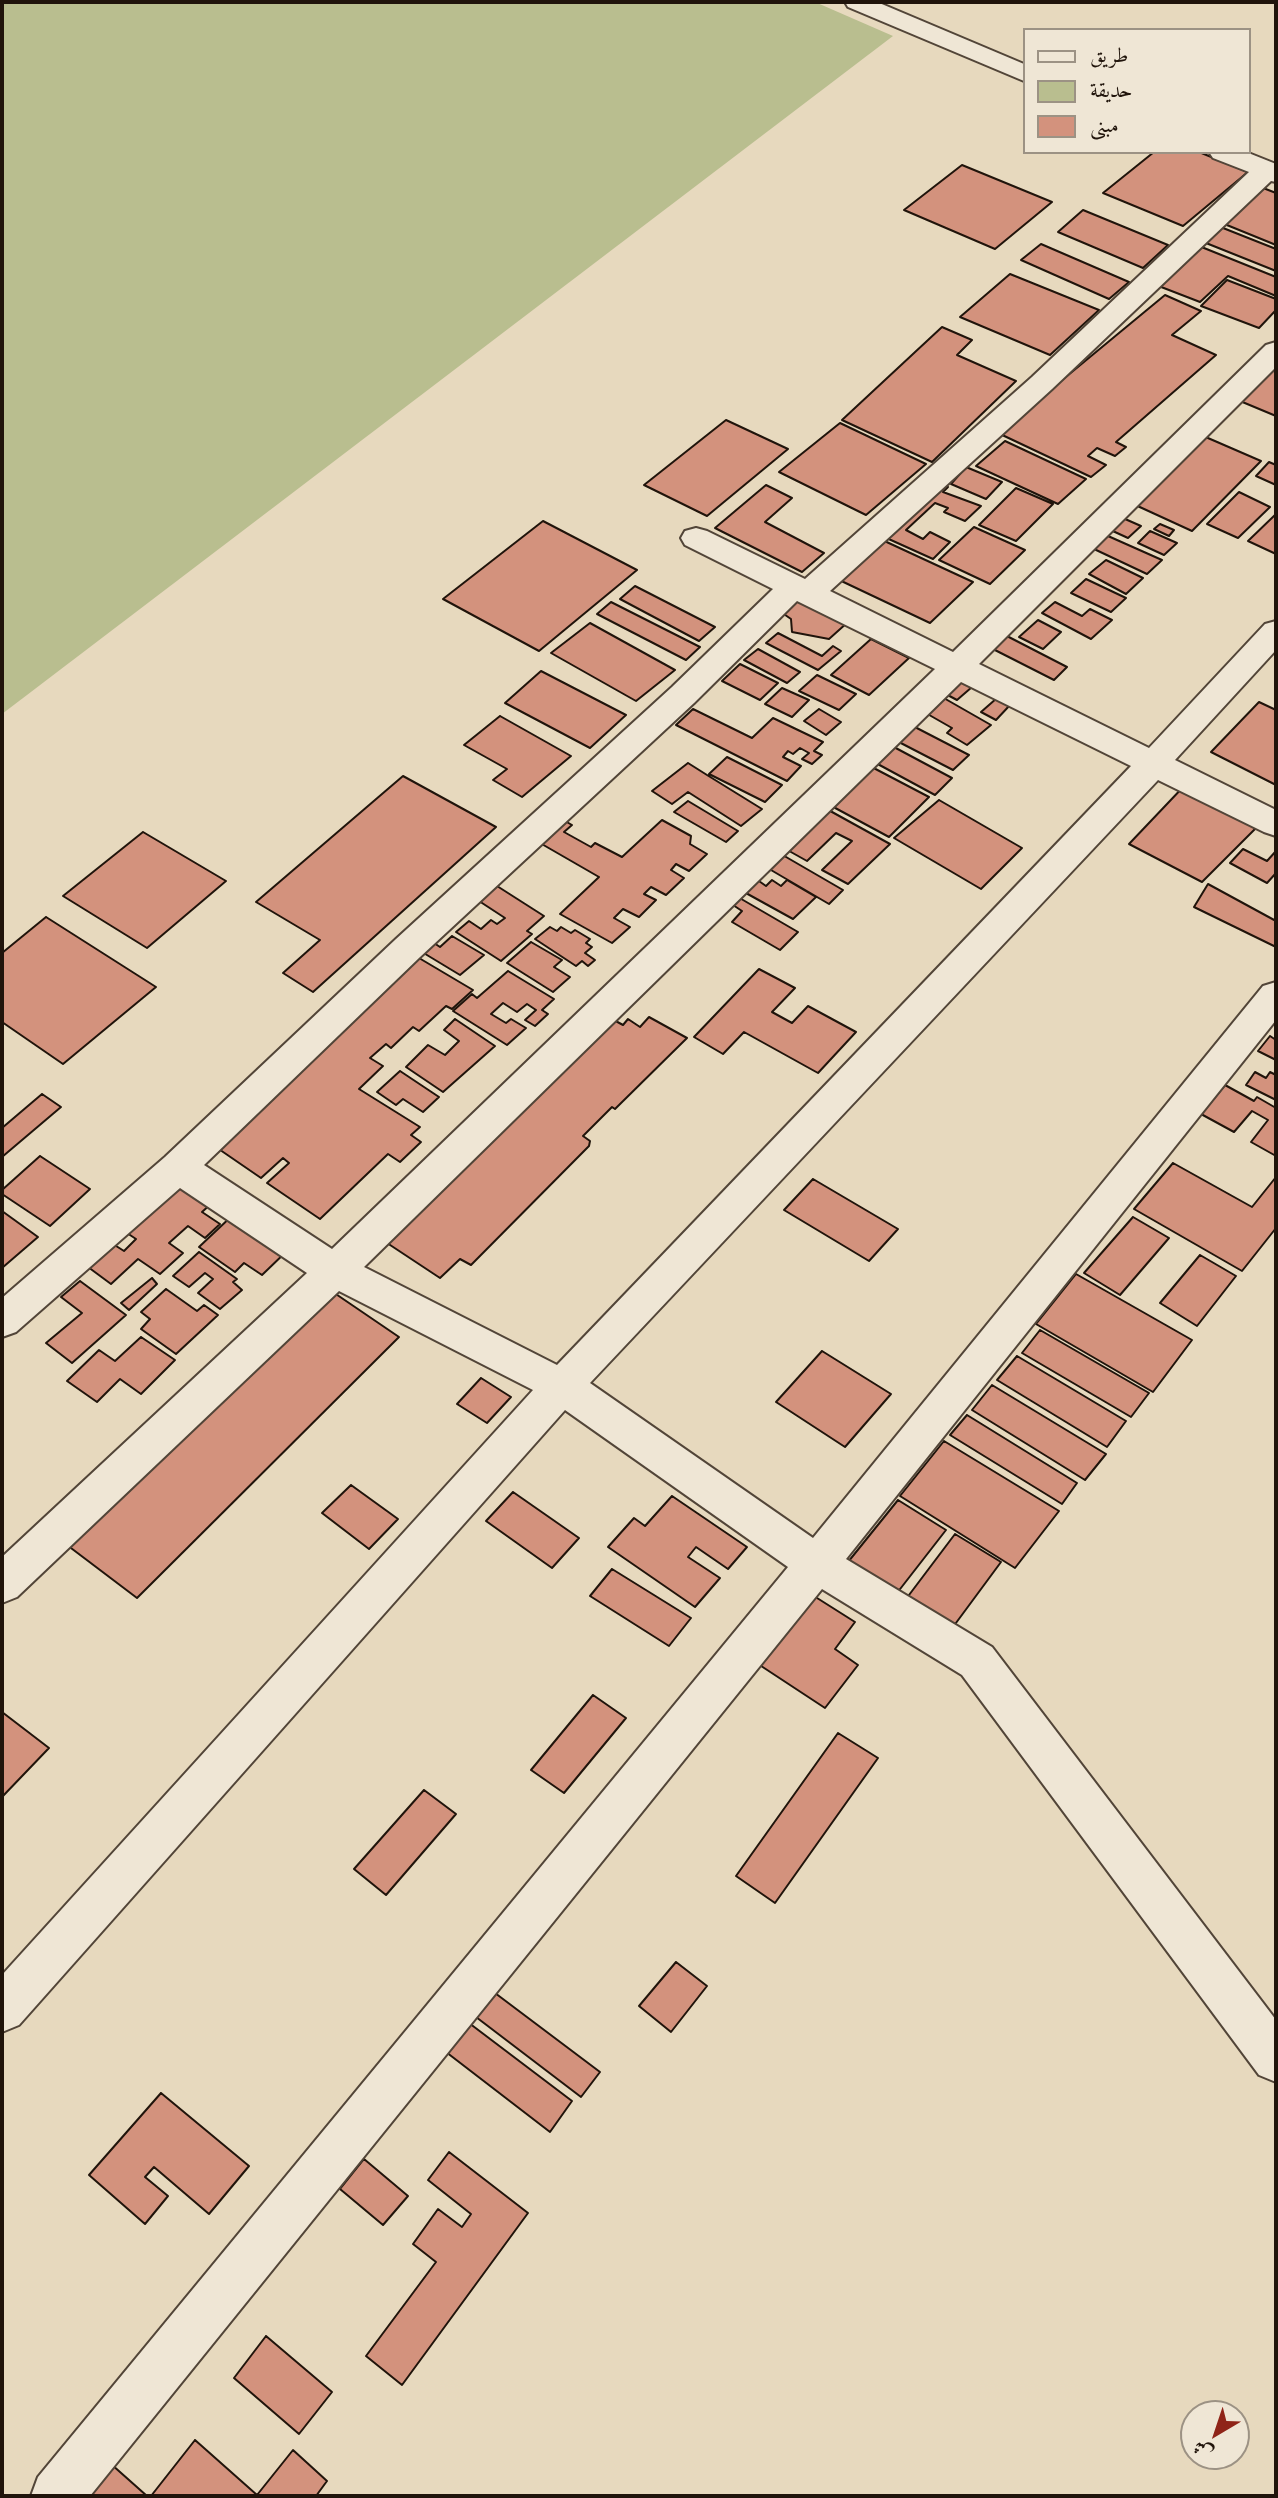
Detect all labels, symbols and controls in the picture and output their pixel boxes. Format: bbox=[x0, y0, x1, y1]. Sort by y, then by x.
legend bbox=[1023, 28, 1250, 154]
text: طريق bbox=[1090, 41, 1128, 68]
text: حديقة bbox=[1090, 76, 1133, 103]
text: مبنى bbox=[1090, 111, 1119, 138]
north arrow bbox=[1180, 2400, 1250, 2470]
text: ش bbox=[1188, 2435, 1218, 2466]

